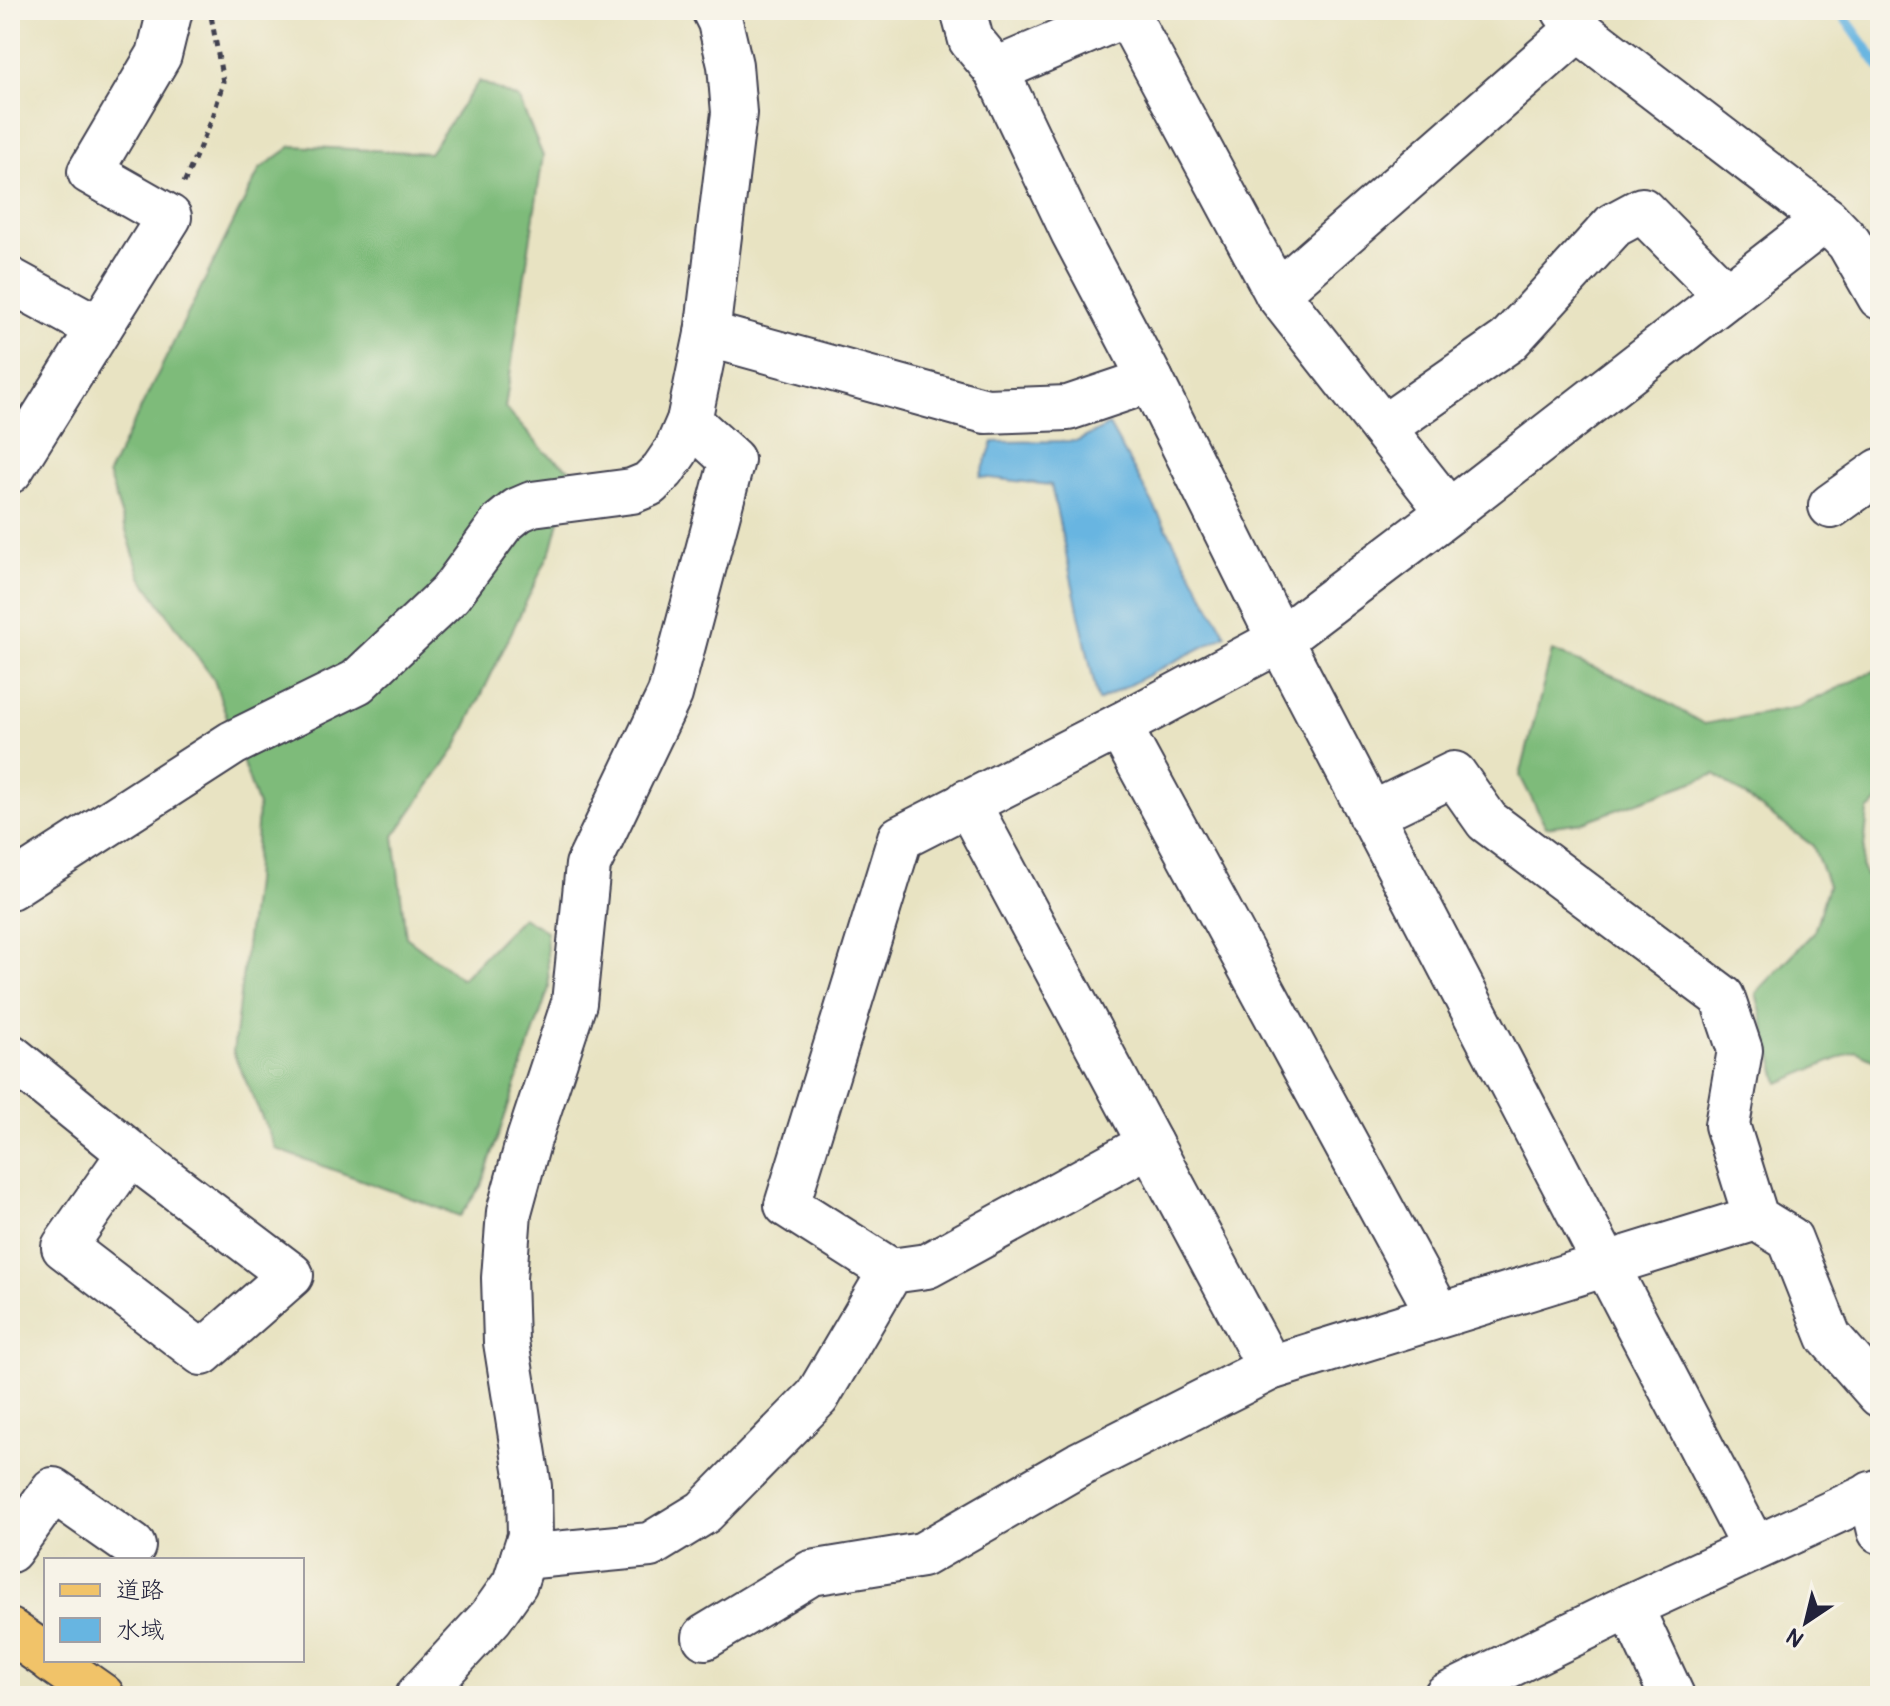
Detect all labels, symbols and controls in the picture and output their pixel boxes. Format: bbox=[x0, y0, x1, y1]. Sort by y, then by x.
legend bbox=[44, 1558, 304, 1662]
text: 道路 bbox=[116, 1576, 164, 1605]
north arrow bbox=[1766, 1582, 1846, 1662]
text: 水域 bbox=[116, 1616, 164, 1645]
text: N bbox=[1781, 1622, 1809, 1653]

